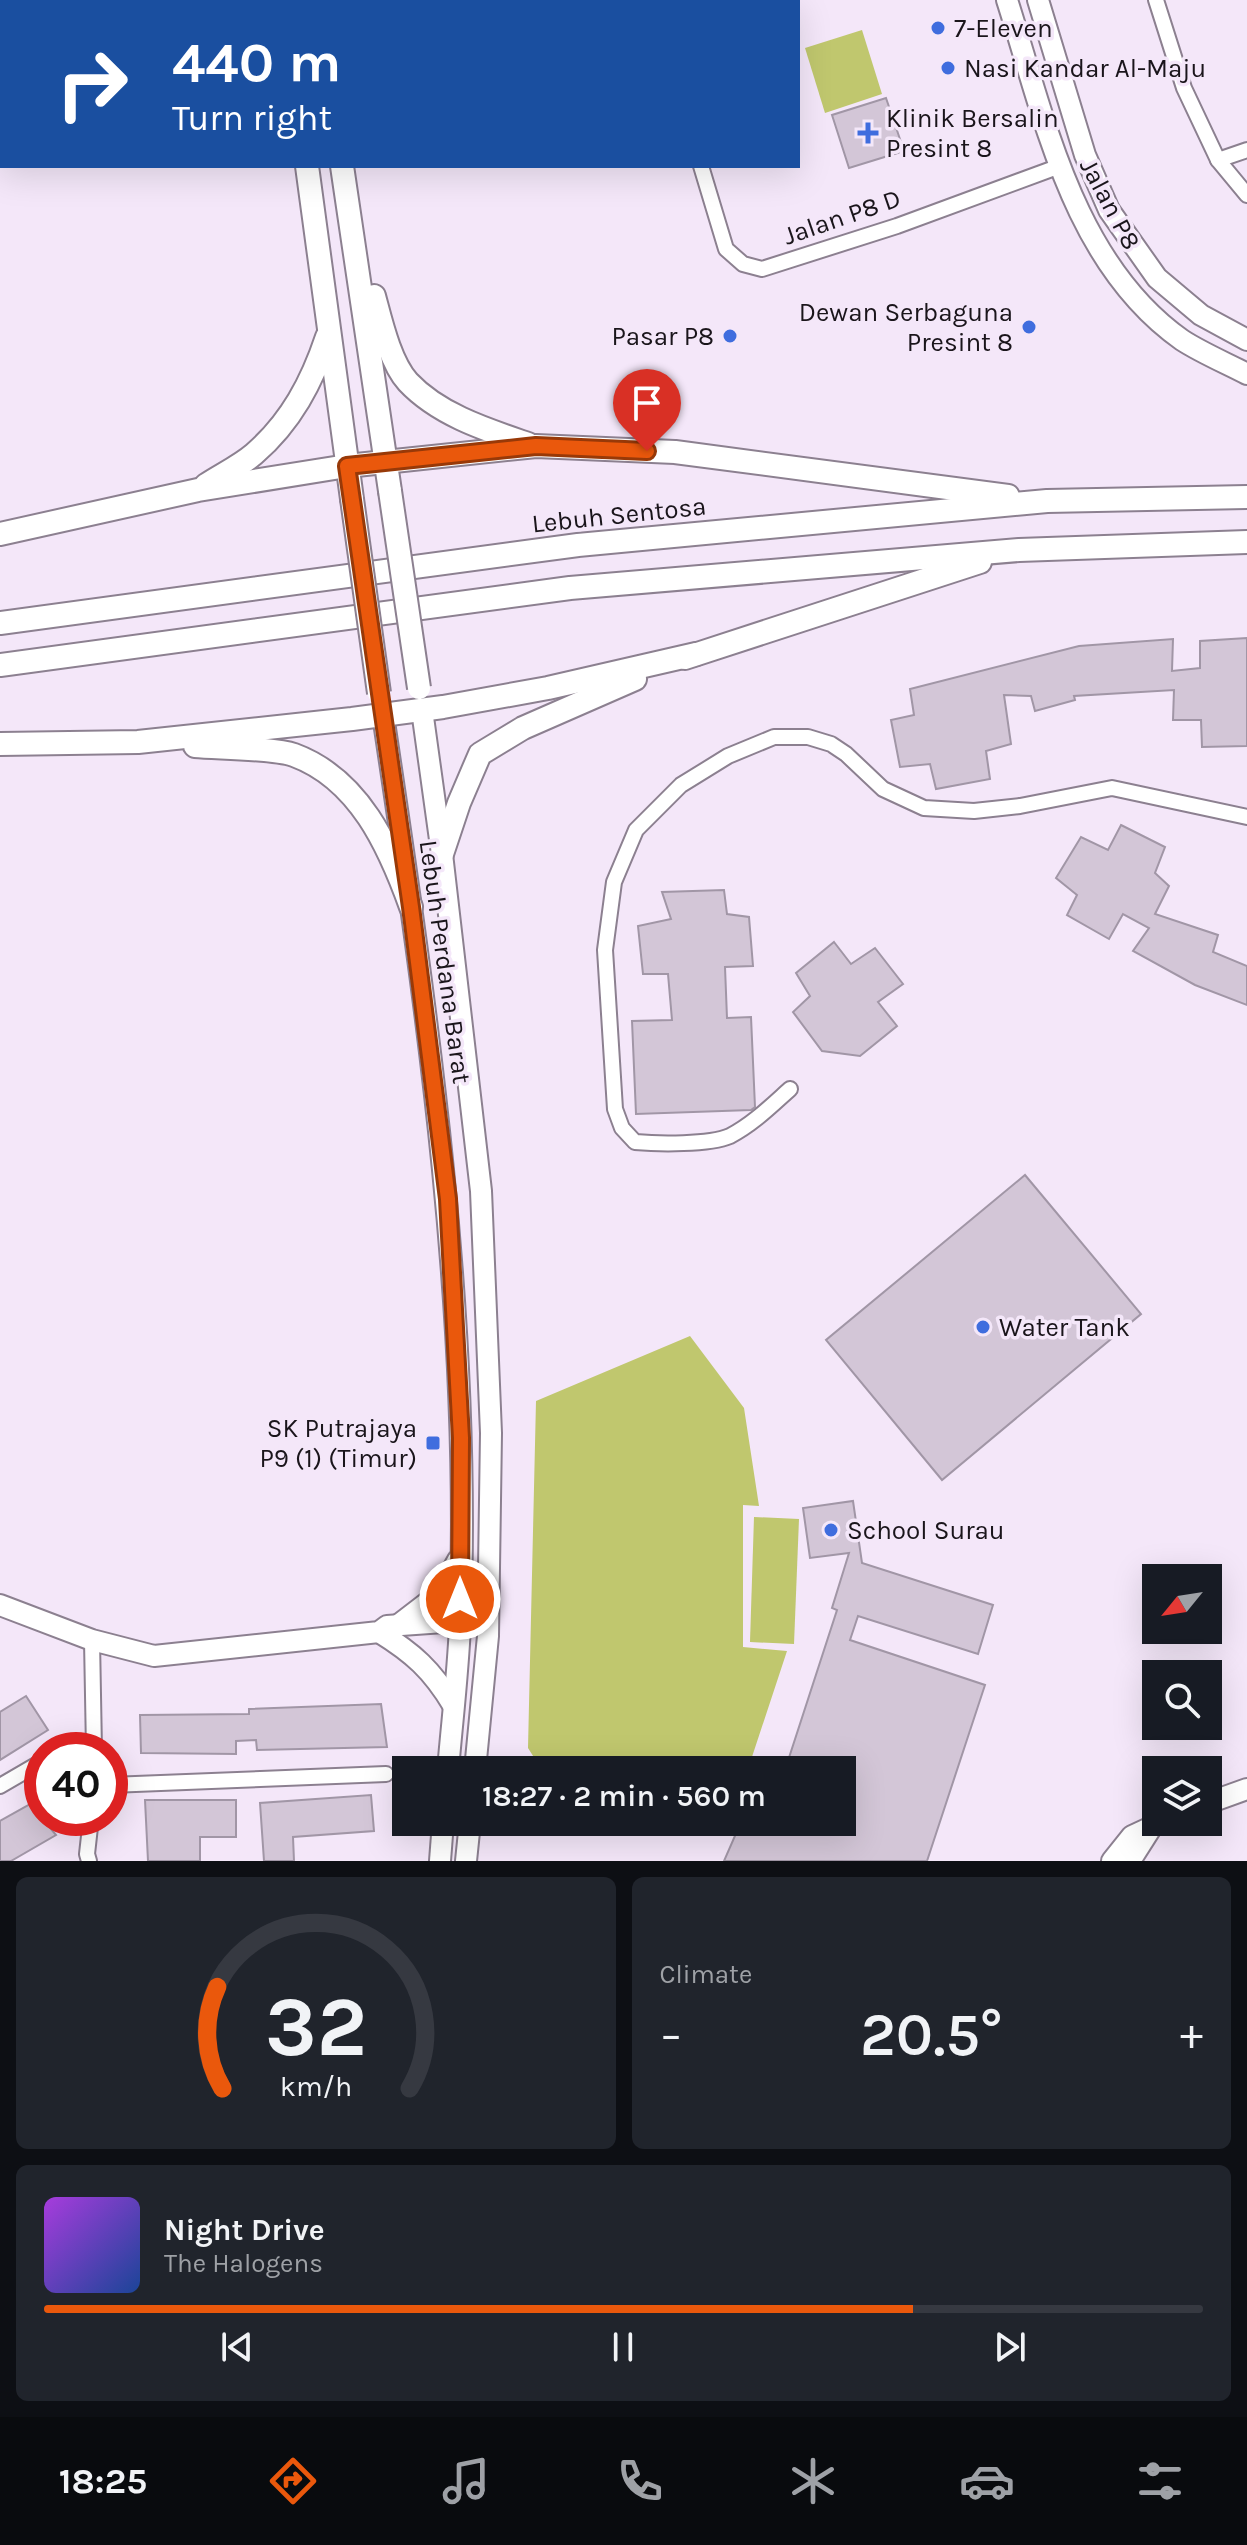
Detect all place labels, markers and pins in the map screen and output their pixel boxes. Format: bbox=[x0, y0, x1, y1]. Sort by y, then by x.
place label: 7-Eleven bbox=[954, 13, 1053, 44]
marker: 7-Eleven bbox=[929, 19, 947, 37]
place label: Nasi Kandar Al-Maju bbox=[964, 53, 1206, 84]
marker: Nasi Kandar Al-Maju bbox=[939, 59, 957, 77]
place label: Klinik Bersalin Presint 8 bbox=[886, 103, 1059, 164]
marker: Klinik Bersalin Presint 8 bbox=[857, 122, 879, 144]
place label: Dewan Serbaguna Presint 8 bbox=[799, 297, 1013, 358]
marker: Dewan Serbaguna Presint 8 bbox=[1020, 318, 1038, 336]
place label: Pasar P8 bbox=[611, 321, 714, 352]
marker: Pasar P8 bbox=[721, 327, 739, 345]
pin bbox=[613, 369, 681, 451]
place label: Water Tank bbox=[999, 1312, 1130, 1343]
marker: Water Tank bbox=[974, 1318, 992, 1336]
place label: SK Putrajaya P9 (1) (Timur) bbox=[259, 1413, 417, 1474]
marker: SK Putrajaya P9 (1) (Timur) bbox=[424, 1434, 442, 1452]
place label: School Surau bbox=[847, 1515, 1005, 1546]
marker: School Surau bbox=[822, 1521, 840, 1539]

